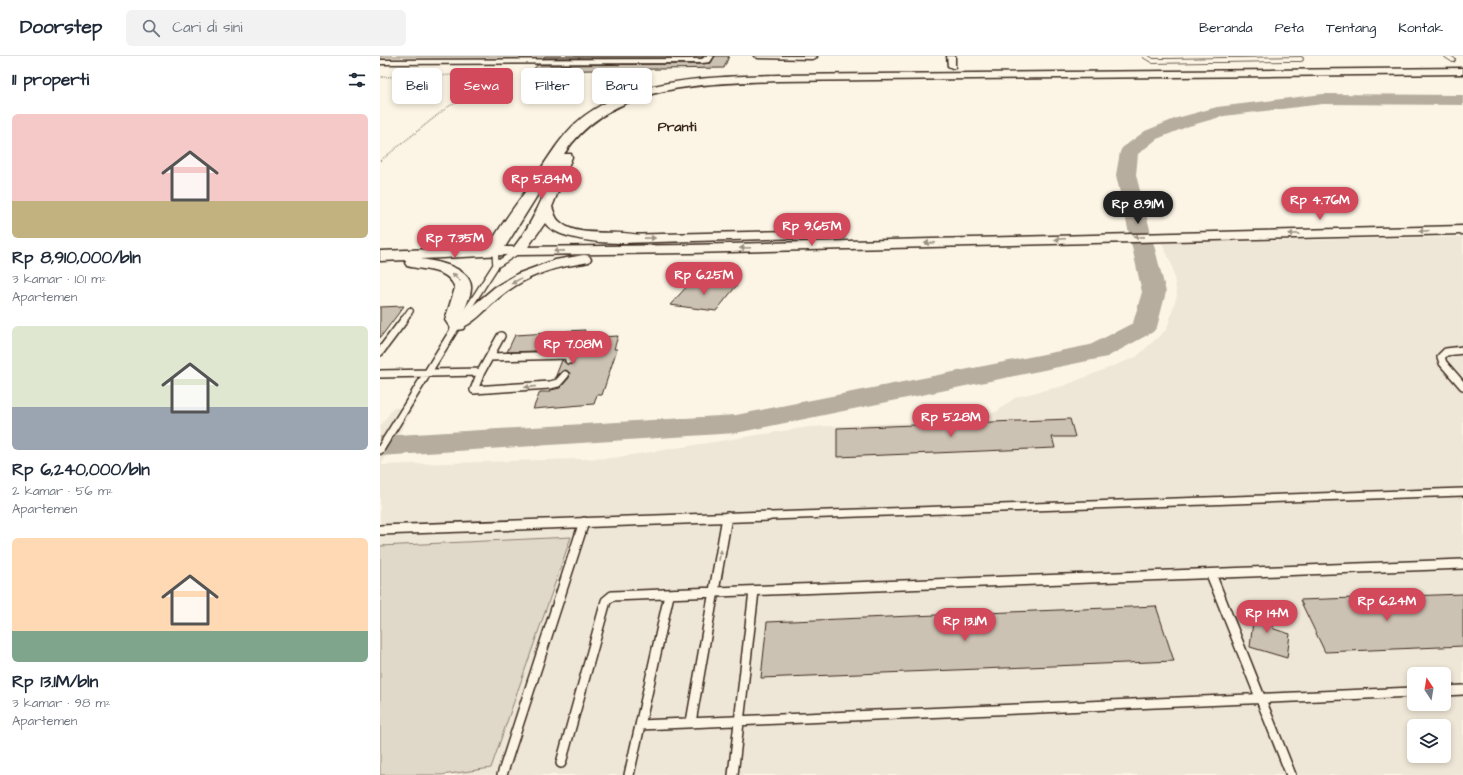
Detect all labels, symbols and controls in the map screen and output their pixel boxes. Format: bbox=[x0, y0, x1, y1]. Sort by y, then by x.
search box bbox=[126, 10, 406, 46]
text: Doorstep bbox=[20, 14, 102, 41]
icon: search bbox=[140, 17, 162, 39]
text: Cari di sini bbox=[172, 17, 243, 38]
text: Beranda bbox=[1199, 18, 1253, 38]
text: Peta bbox=[1275, 18, 1304, 38]
text: Tentang bbox=[1326, 18, 1376, 38]
text: Kontak bbox=[1398, 18, 1443, 38]
text: 11 properti bbox=[12, 68, 89, 92]
chip: Beli bbox=[392, 68, 442, 104]
chip: Sewa bbox=[450, 68, 513, 104]
chip: Filter bbox=[521, 68, 584, 104]
chip: Baru bbox=[592, 68, 652, 104]
icon: filters bbox=[346, 69, 368, 91]
district label: Pranti bbox=[658, 117, 697, 137]
icon: home bbox=[154, 140, 226, 212]
pin: Rp 5.84M bbox=[501, 166, 583, 200]
text: Rp 5.84M bbox=[512, 170, 572, 188]
pin: Rp 4.76M bbox=[1279, 187, 1361, 221]
pin: Rp 8.91M bbox=[1097, 191, 1179, 225]
text: Rp 4.76M bbox=[1290, 191, 1350, 209]
text: Rp 8.91M bbox=[1112, 195, 1164, 213]
pin: Rp 9.65M bbox=[771, 213, 853, 247]
text: Rp 9.65M bbox=[782, 217, 842, 235]
pin: Rp 7.35M bbox=[414, 225, 496, 259]
one-way arrow bbox=[1417, 228, 1430, 234]
text: Rp 7.35M bbox=[426, 229, 484, 247]
one-way arrow bbox=[1287, 231, 1300, 237]
one-way arrow bbox=[1133, 234, 1145, 241]
one-way arrow bbox=[644, 235, 657, 241]
one-way arrow bbox=[1054, 236, 1066, 243]
one-way arrow bbox=[923, 240, 936, 246]
one-way arrow bbox=[738, 245, 751, 251]
text: Rp 8,910,000/bln bbox=[12, 246, 141, 270]
one-way arrow bbox=[552, 248, 565, 254]
pin: Rp 6.25M bbox=[663, 262, 745, 296]
text: Rp 6.25M bbox=[674, 266, 734, 284]
text: 3 kamar · 101 m² bbox=[12, 270, 106, 288]
one-way arrow bbox=[452, 272, 461, 282]
one-way arrow bbox=[510, 278, 522, 285]
text: Apartemen bbox=[12, 288, 77, 306]
pin: Rp 7.08M bbox=[532, 331, 614, 365]
text: Rp 7.08M bbox=[544, 335, 602, 353]
icon: home bbox=[154, 352, 226, 424]
one-way arrow bbox=[524, 383, 536, 390]
pin: Rp 5.28M bbox=[910, 404, 992, 438]
text: Rp 5.28M bbox=[921, 408, 981, 426]
text: Rp 6,240,000/bln bbox=[12, 458, 150, 482]
text: 2 kamar · 56 m² bbox=[12, 482, 113, 500]
text: Apartemen bbox=[12, 500, 77, 518]
one-way arrow bbox=[717, 549, 723, 561]
icon: home bbox=[154, 564, 226, 636]
pin: Rp 6.24M bbox=[1346, 588, 1428, 622]
text: Rp 6.24M bbox=[1358, 592, 1416, 610]
pin: Rp 14M bbox=[1234, 600, 1300, 634]
text: Rp 14M bbox=[1246, 604, 1288, 622]
pin: Rp 13.1M bbox=[924, 608, 1006, 642]
text: Rp 13.1M bbox=[943, 612, 987, 630]
north arrow bbox=[1407, 667, 1451, 711]
map controls bbox=[1407, 667, 1451, 763]
text: Rp 13.1M/bln bbox=[12, 670, 98, 694]
text: 3 kamar · 98 m² bbox=[12, 694, 111, 712]
text: Apartemen bbox=[12, 712, 77, 730]
button: layers bbox=[1407, 719, 1451, 763]

